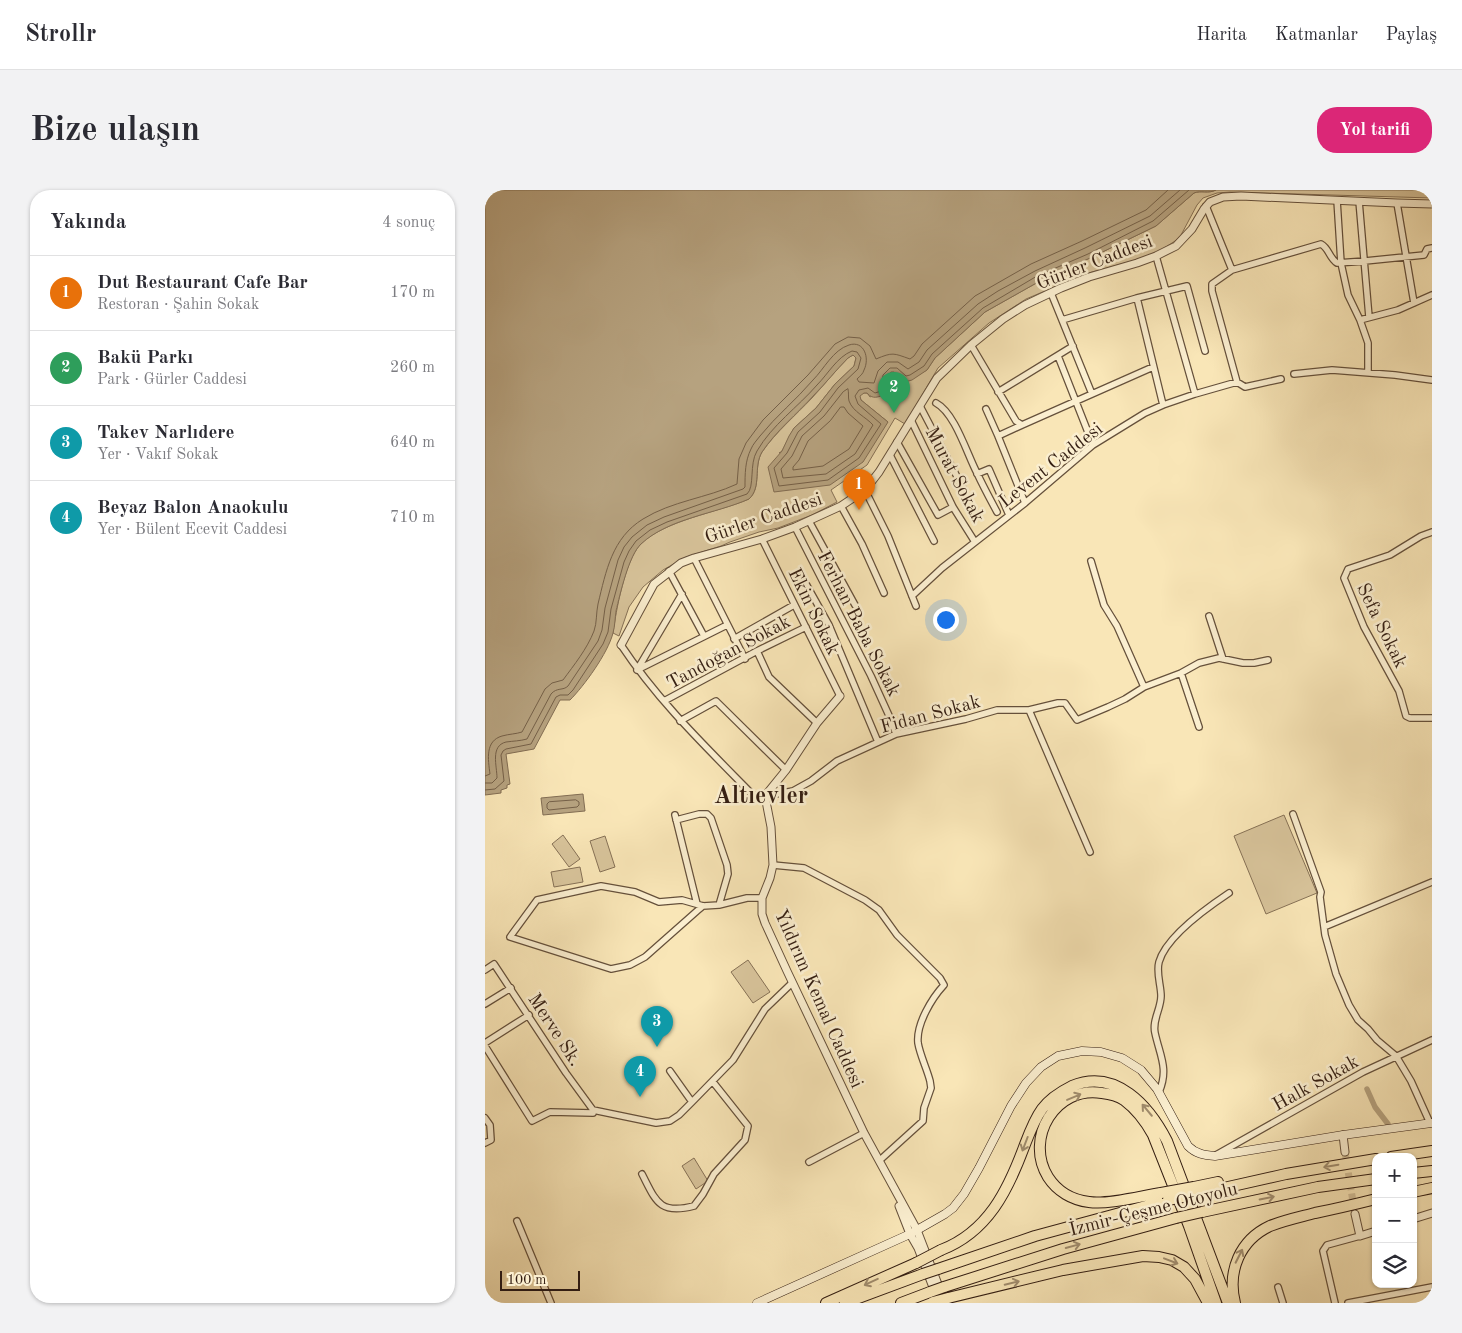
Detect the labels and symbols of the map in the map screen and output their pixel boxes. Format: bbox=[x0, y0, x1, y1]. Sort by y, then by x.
street label: Gürler Caddesi bbox=[1034, 232, 1156, 294]
pin: 2 bbox=[878, 372, 910, 413]
street label: Levent Caddesi bbox=[996, 420, 1107, 512]
street label: Murat Sokak bbox=[921, 424, 987, 526]
pin: 1 bbox=[843, 469, 875, 510]
street label: Gürler Caddesi bbox=[703, 490, 825, 548]
street label: Ferhan Baba Sokak bbox=[813, 548, 903, 700]
street label: Ekin Sokak bbox=[784, 566, 842, 659]
street label: Sefa Sokak bbox=[1352, 581, 1409, 672]
your location bbox=[933, 607, 959, 633]
street label: Tandoğan Sokak bbox=[664, 613, 794, 694]
street label: Fidan Sokak bbox=[878, 693, 983, 738]
district label: Altıevler bbox=[714, 785, 808, 809]
street label: Yıldırım Kemal Caddesi bbox=[770, 907, 866, 1091]
street label: Merve Sk. bbox=[523, 991, 584, 1070]
pin: 3 bbox=[641, 1006, 673, 1047]
street label: Halk Sokak bbox=[1270, 1053, 1362, 1116]
pin: 4 bbox=[624, 1056, 656, 1097]
one-way arrow bbox=[1066, 1092, 1081, 1101]
one-way arrow bbox=[1142, 1104, 1153, 1117]
one-way arrow bbox=[1020, 1136, 1029, 1151]
one-way arrow bbox=[1323, 1162, 1339, 1172]
street label: İzmir-Çeşme Otoyolu bbox=[1067, 1177, 1240, 1241]
one-way arrow bbox=[1258, 1193, 1274, 1202]
one-way arrow bbox=[1065, 1241, 1081, 1250]
one-way arrow bbox=[1235, 1249, 1244, 1264]
one-way arrow bbox=[1163, 1257, 1178, 1266]
scale bar bbox=[500, 1268, 580, 1291]
one-way arrow bbox=[1004, 1277, 1020, 1287]
one-way arrow bbox=[864, 1278, 879, 1288]

